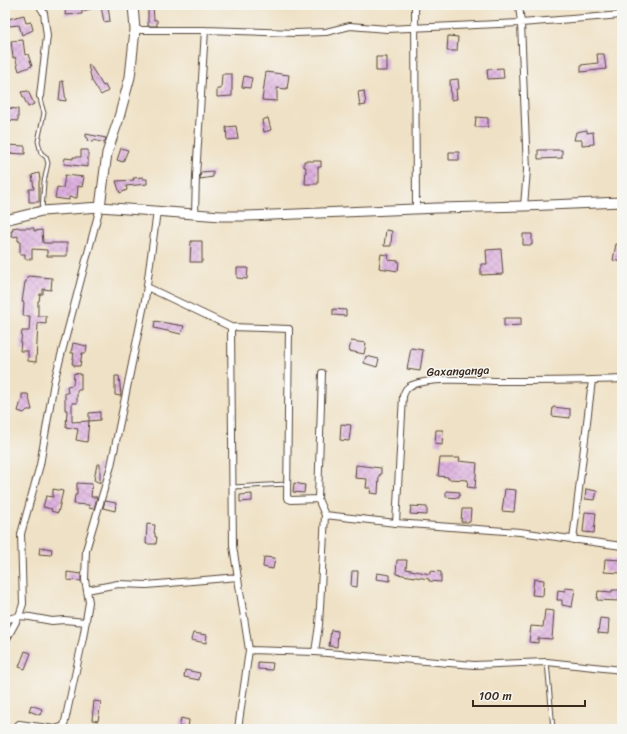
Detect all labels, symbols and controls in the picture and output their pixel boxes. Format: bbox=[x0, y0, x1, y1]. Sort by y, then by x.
street label: Gaxanganga bbox=[426, 359, 490, 383]
scale bar bbox=[473, 682, 585, 708]
text: 100 m bbox=[479, 685, 512, 707]

